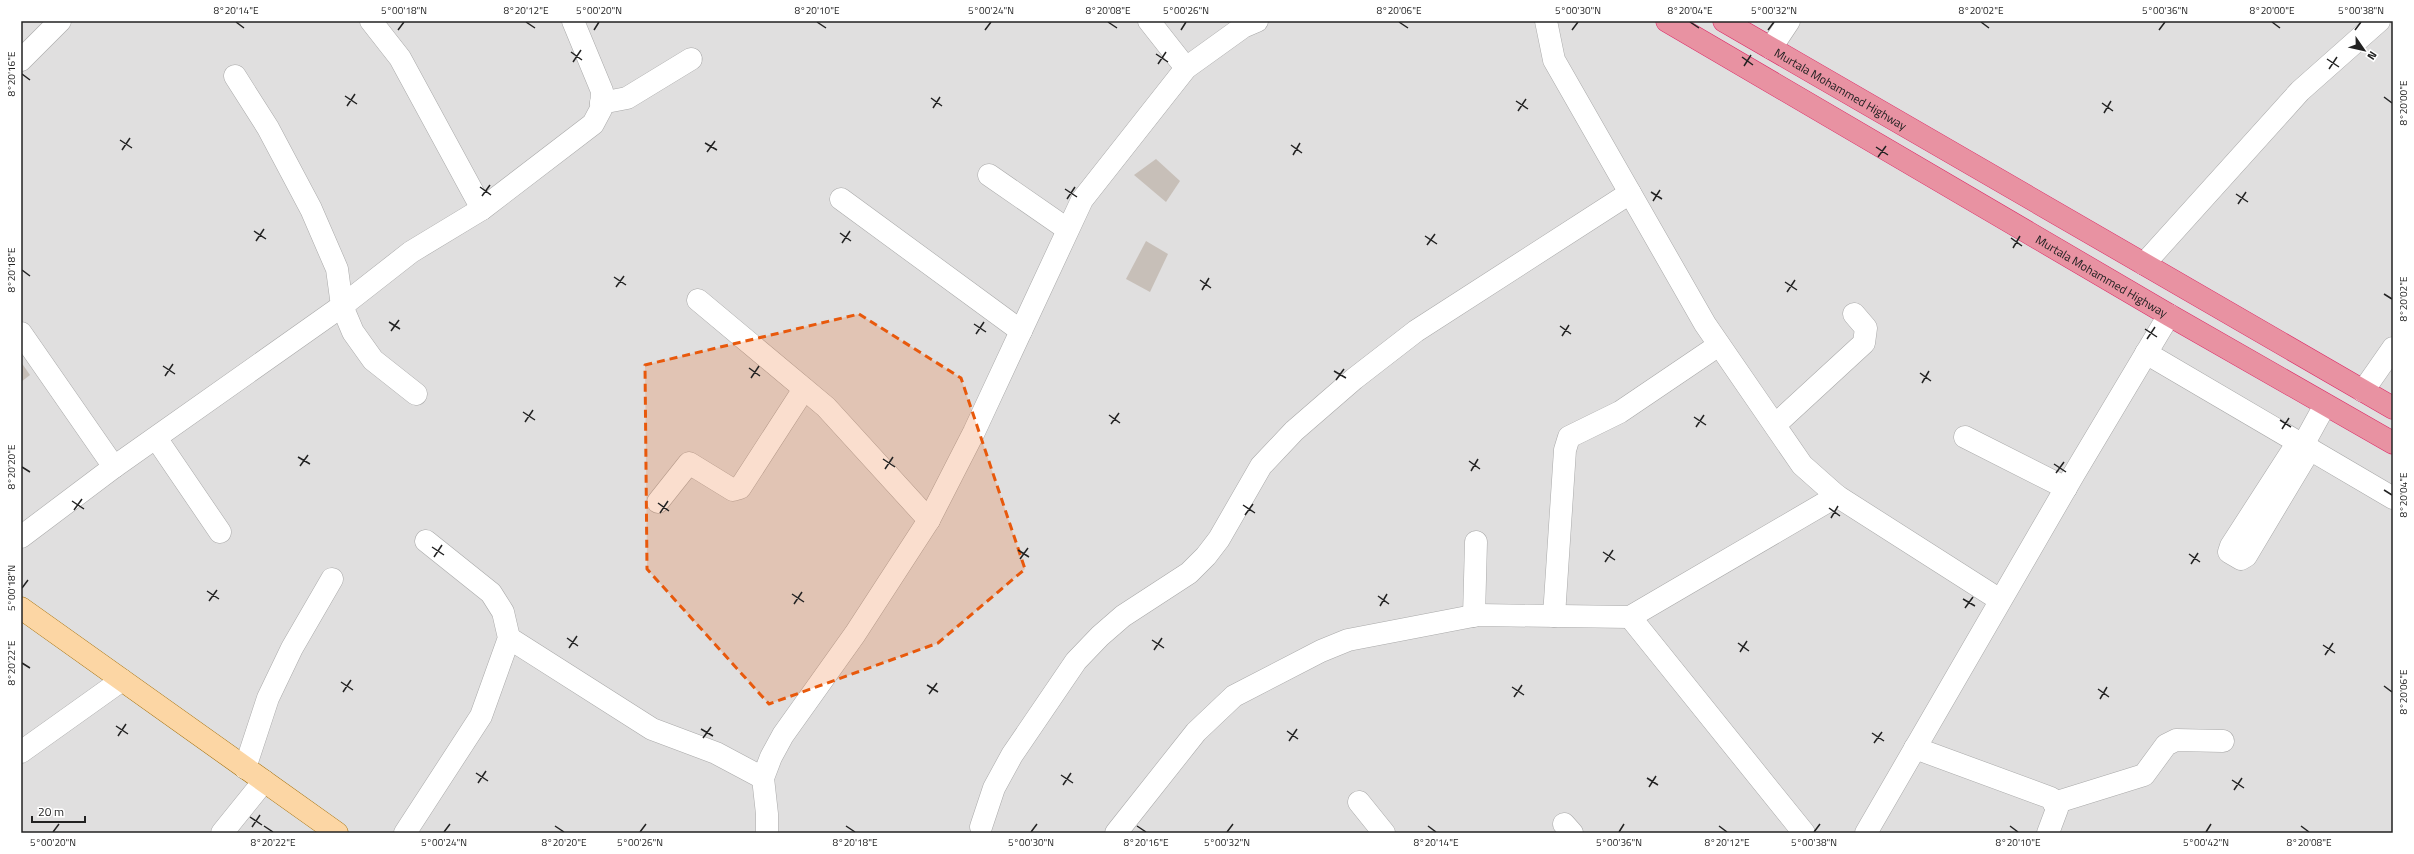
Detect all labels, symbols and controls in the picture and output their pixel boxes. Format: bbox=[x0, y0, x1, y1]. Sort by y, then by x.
text: 8°20'14"E bbox=[214, 3, 259, 18]
text: 5°00'18"N bbox=[381, 3, 427, 18]
text: 8°20'12"E bbox=[504, 3, 549, 18]
text: 5°00'20"N bbox=[576, 3, 622, 18]
text: 8°20'10"E bbox=[795, 3, 840, 18]
text: 5°00'24"N bbox=[968, 3, 1014, 18]
text: 8°20'08"E bbox=[1086, 3, 1131, 18]
text: 5°00'26"N bbox=[1163, 3, 1209, 18]
text: 8°20'06"E bbox=[1377, 3, 1422, 18]
text: 5°00'30"N bbox=[1555, 3, 1601, 18]
text: 8°20'04"E bbox=[1668, 3, 1713, 18]
text: 5°00'32"N bbox=[1751, 3, 1797, 18]
text: 8°20'02"E bbox=[1959, 3, 2004, 18]
text: 5°00'36"N bbox=[2142, 3, 2188, 18]
text: 8°20'00"E bbox=[2250, 3, 2295, 18]
text: 5°00'38"N bbox=[2338, 3, 2384, 18]
north arrow bbox=[2344, 30, 2384, 70]
street label: Murtala Mohammed Highway bbox=[1771, 43, 1911, 135]
text: N bbox=[2364, 48, 2381, 63]
text: 8°20'16"E bbox=[4, 51, 19, 96]
text: 8°20'00"E bbox=[2396, 80, 2411, 125]
street label: Murtala Mohammed Highway bbox=[2032, 229, 2172, 322]
text: 8°20'18"E bbox=[4, 247, 19, 292]
text: 8°20'02"E bbox=[2396, 276, 2411, 321]
text: 8°20'20"E bbox=[4, 444, 19, 489]
text: 8°20'04"E bbox=[2396, 472, 2411, 517]
text: 5°00'18"N bbox=[4, 565, 19, 611]
text: 8°20'22"E bbox=[4, 640, 19, 685]
text: 8°20'06"E bbox=[2396, 669, 2411, 714]
scale bar bbox=[32, 798, 85, 824]
text: 20 m bbox=[38, 802, 64, 821]
text: 5°00'20"N bbox=[30, 835, 76, 850]
text: 8°20'22"E bbox=[251, 835, 296, 850]
text: 5°00'24"N bbox=[421, 835, 467, 850]
text: 8°20'20"E bbox=[542, 835, 587, 850]
text: 5°00'26"N bbox=[617, 835, 663, 850]
text: 8°20'18"E bbox=[833, 835, 878, 850]
text: 5°00'30"N bbox=[1008, 835, 1054, 850]
text: 8°20'16"E bbox=[1124, 835, 1169, 850]
text: 5°00'32"N bbox=[1204, 835, 1250, 850]
text: 8°20'14"E bbox=[1414, 835, 1459, 850]
text: 5°00'36"N bbox=[1596, 835, 1642, 850]
text: 8°20'12"E bbox=[1705, 835, 1750, 850]
text: 5°00'38"N bbox=[1791, 835, 1837, 850]
text: 8°20'10"E bbox=[1996, 835, 2041, 850]
text: 5°00'42"N bbox=[2183, 835, 2229, 850]
text: 8°20'08"E bbox=[2287, 835, 2332, 850]

